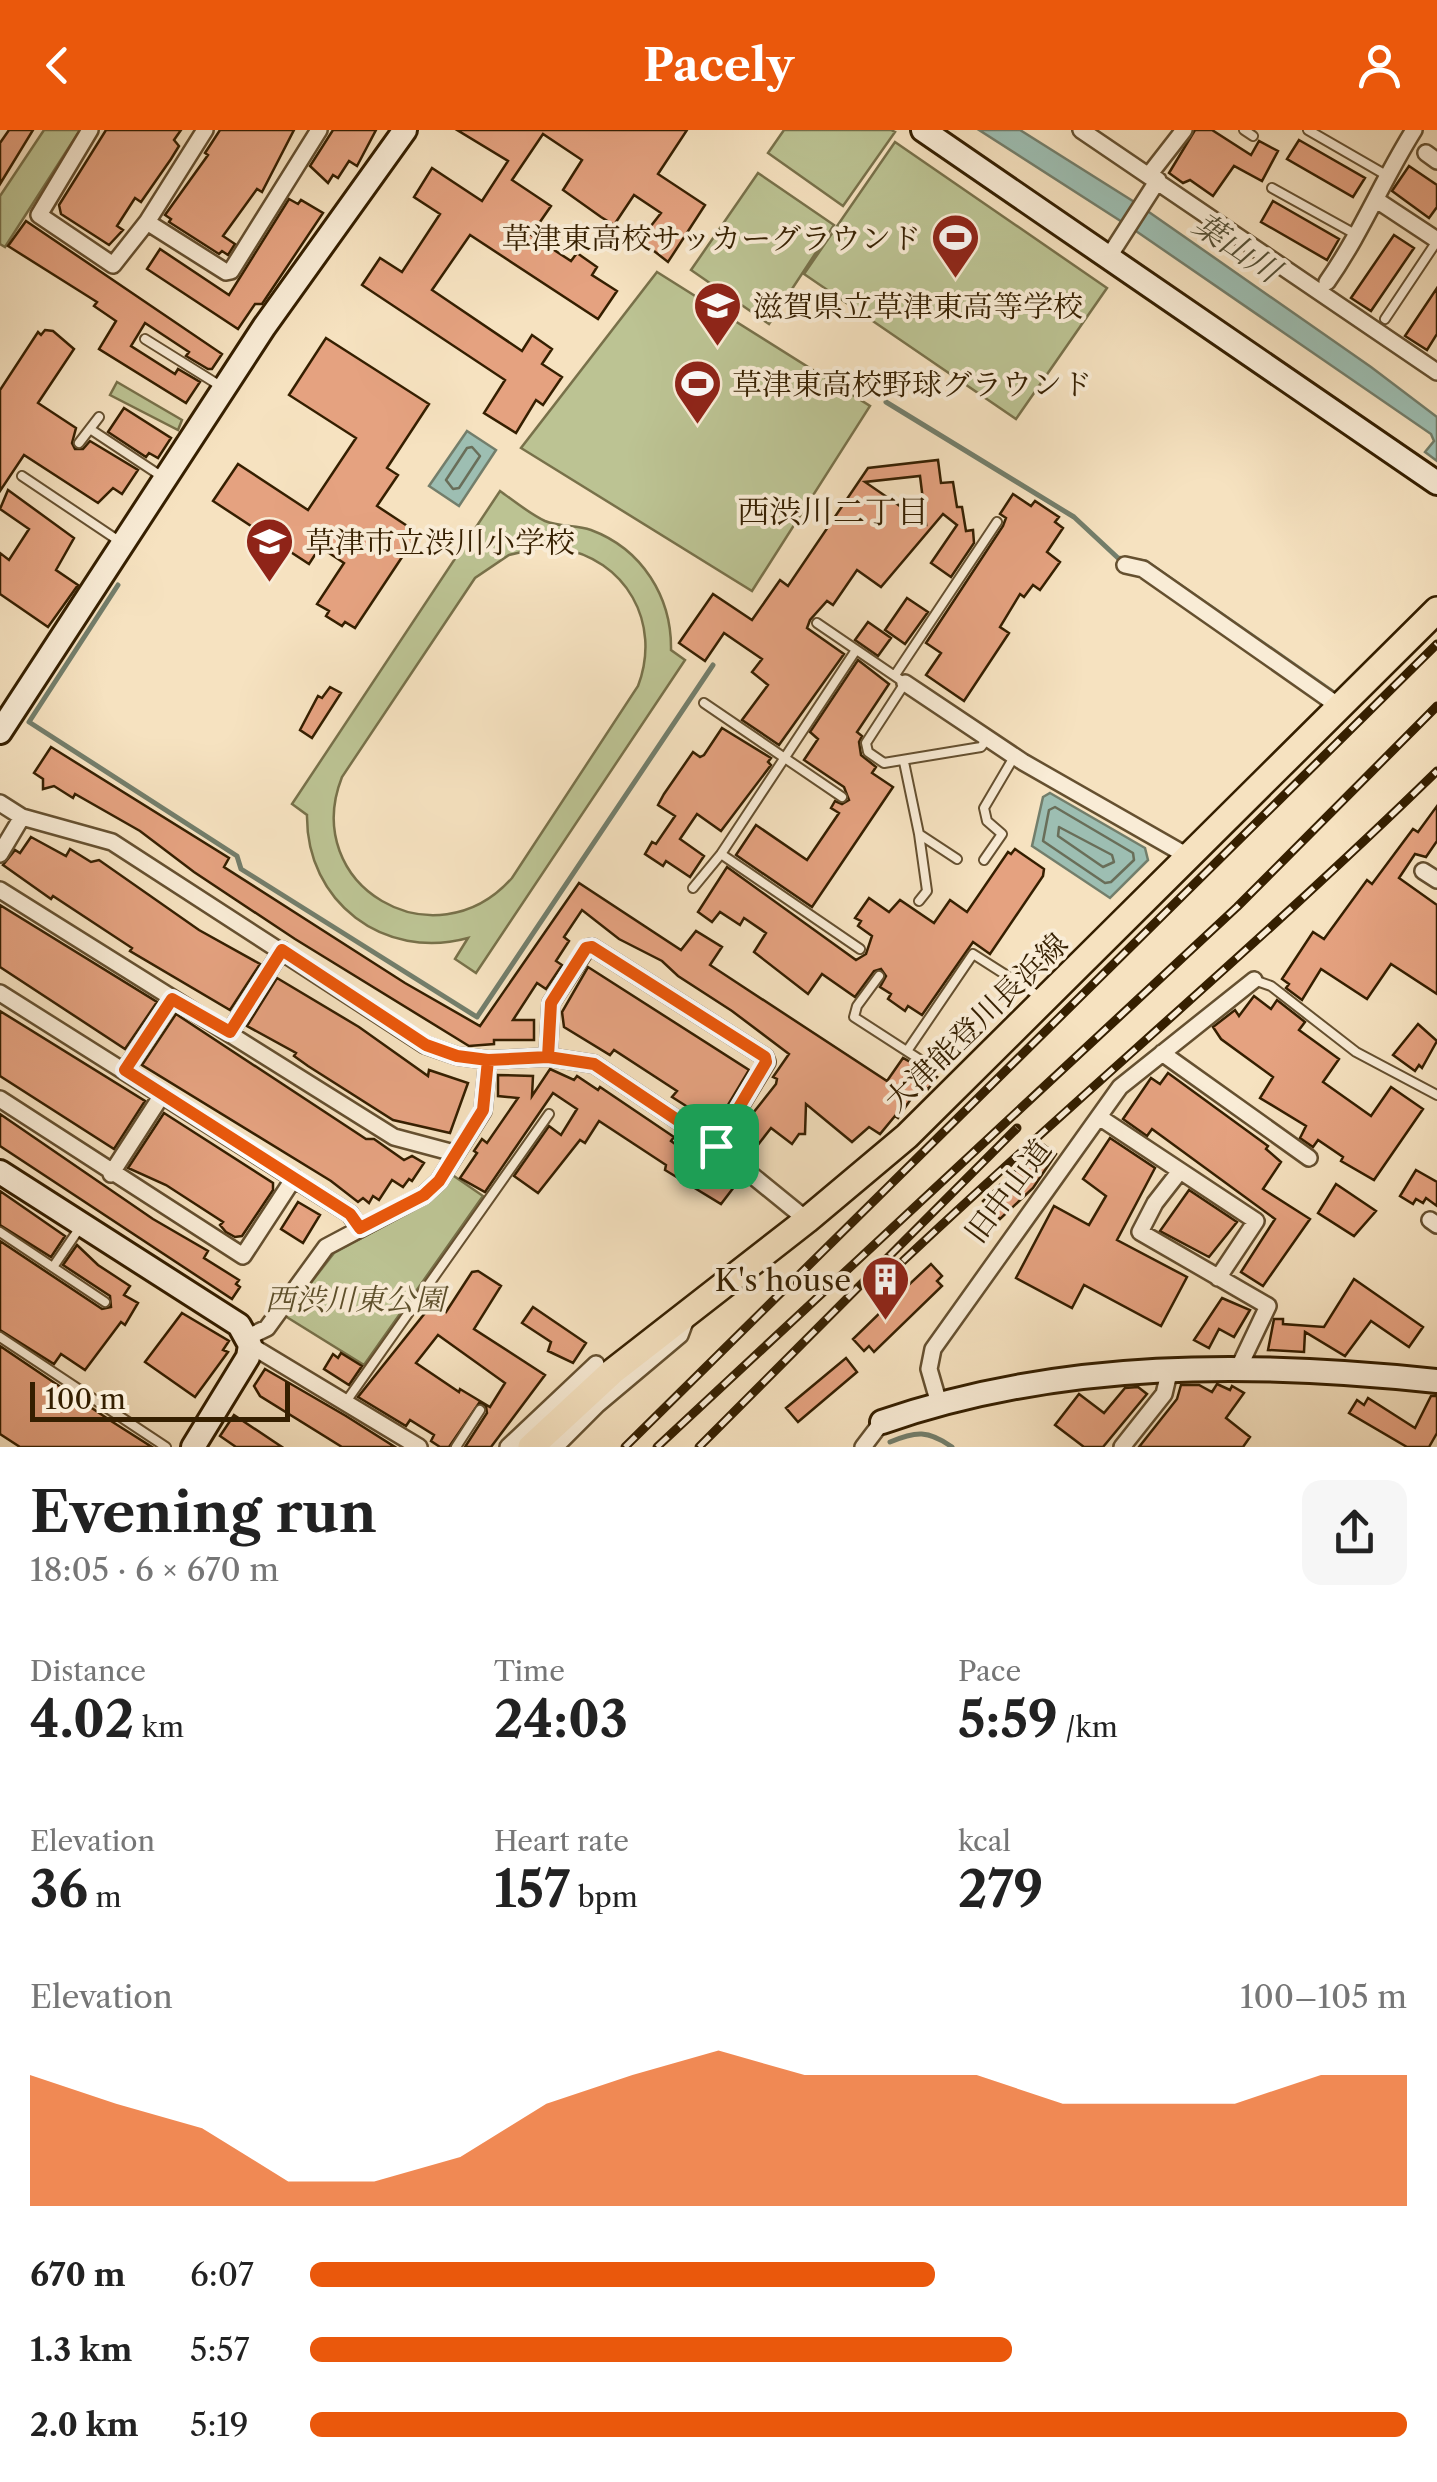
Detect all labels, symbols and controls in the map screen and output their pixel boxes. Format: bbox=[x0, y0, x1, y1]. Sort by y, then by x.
text: Pacely bbox=[643, 37, 794, 93]
icon: back bbox=[30, 38, 85, 93]
icon: person bbox=[1352, 38, 1407, 93]
water label: 葉山川 bbox=[1186, 204, 1290, 292]
sports icon: 草津東高校サッカーグラウンド bbox=[930, 212, 982, 280]
place label: 草津東高校サッカーグラウンド bbox=[502, 220, 921, 257]
school or university icon: 滋賀県立草津東高等学校 bbox=[692, 280, 744, 348]
place label: 滋賀県立草津東高等学校 bbox=[753, 288, 1083, 325]
sports icon: 草津東高校野球グラウンド bbox=[671, 358, 723, 426]
place label: 草津東高校野球グラウンド bbox=[732, 366, 1092, 403]
district label: 西渋川二丁目 bbox=[737, 492, 929, 531]
school or university icon: 草津市立渋川小学校 bbox=[244, 516, 296, 584]
place label: 草津市立渋川小学校 bbox=[305, 524, 575, 561]
street label: 大津能登川長浜線 bbox=[877, 925, 1075, 1119]
pin bbox=[674, 1104, 759, 1189]
icon: arrive bbox=[689, 1119, 744, 1174]
street label: 旧中山道 bbox=[957, 1132, 1059, 1250]
building icon: K's house bbox=[860, 1254, 912, 1322]
place label: K's house bbox=[715, 1262, 851, 1299]
park label: 西渋川東公園 bbox=[265, 1281, 450, 1318]
scale bar bbox=[30, 1377, 290, 1422]
text: 100 m bbox=[45, 1382, 126, 1416]
text: Evening run bbox=[30, 1479, 377, 1546]
button: share bbox=[1302, 1480, 1407, 1585]
text: 18:05 · 6 × 670 m bbox=[30, 1550, 279, 1589]
text: Distance bbox=[30, 1654, 146, 1688]
text: Time bbox=[494, 1654, 565, 1688]
text: Pace bbox=[958, 1654, 1021, 1688]
text: 4.02 bbox=[30, 1688, 134, 1750]
text: 24:03 bbox=[494, 1688, 628, 1750]
text: 5:59 bbox=[958, 1688, 1058, 1750]
text: km bbox=[134, 1710, 184, 1744]
text: /km bbox=[1058, 1710, 1118, 1744]
text: Elevation bbox=[30, 1824, 155, 1858]
text: Heart rate bbox=[494, 1824, 629, 1858]
text: kcal bbox=[958, 1824, 1011, 1858]
text: 36 bbox=[30, 1858, 88, 1920]
text: 157 bbox=[494, 1858, 570, 1920]
text: 279 bbox=[958, 1858, 1043, 1920]
text: m bbox=[88, 1880, 122, 1914]
text: bpm bbox=[570, 1880, 638, 1914]
text: Elevation bbox=[30, 1977, 173, 2016]
text: 100–105 m bbox=[1240, 1977, 1407, 2016]
text: 670 m bbox=[30, 2255, 126, 2294]
text: 6:07 bbox=[190, 2255, 254, 2294]
text: 1.3 km bbox=[30, 2330, 132, 2369]
text: 5:57 bbox=[190, 2330, 250, 2369]
text: 2.0 km bbox=[30, 2405, 139, 2444]
text: 5:19 bbox=[190, 2405, 249, 2444]

